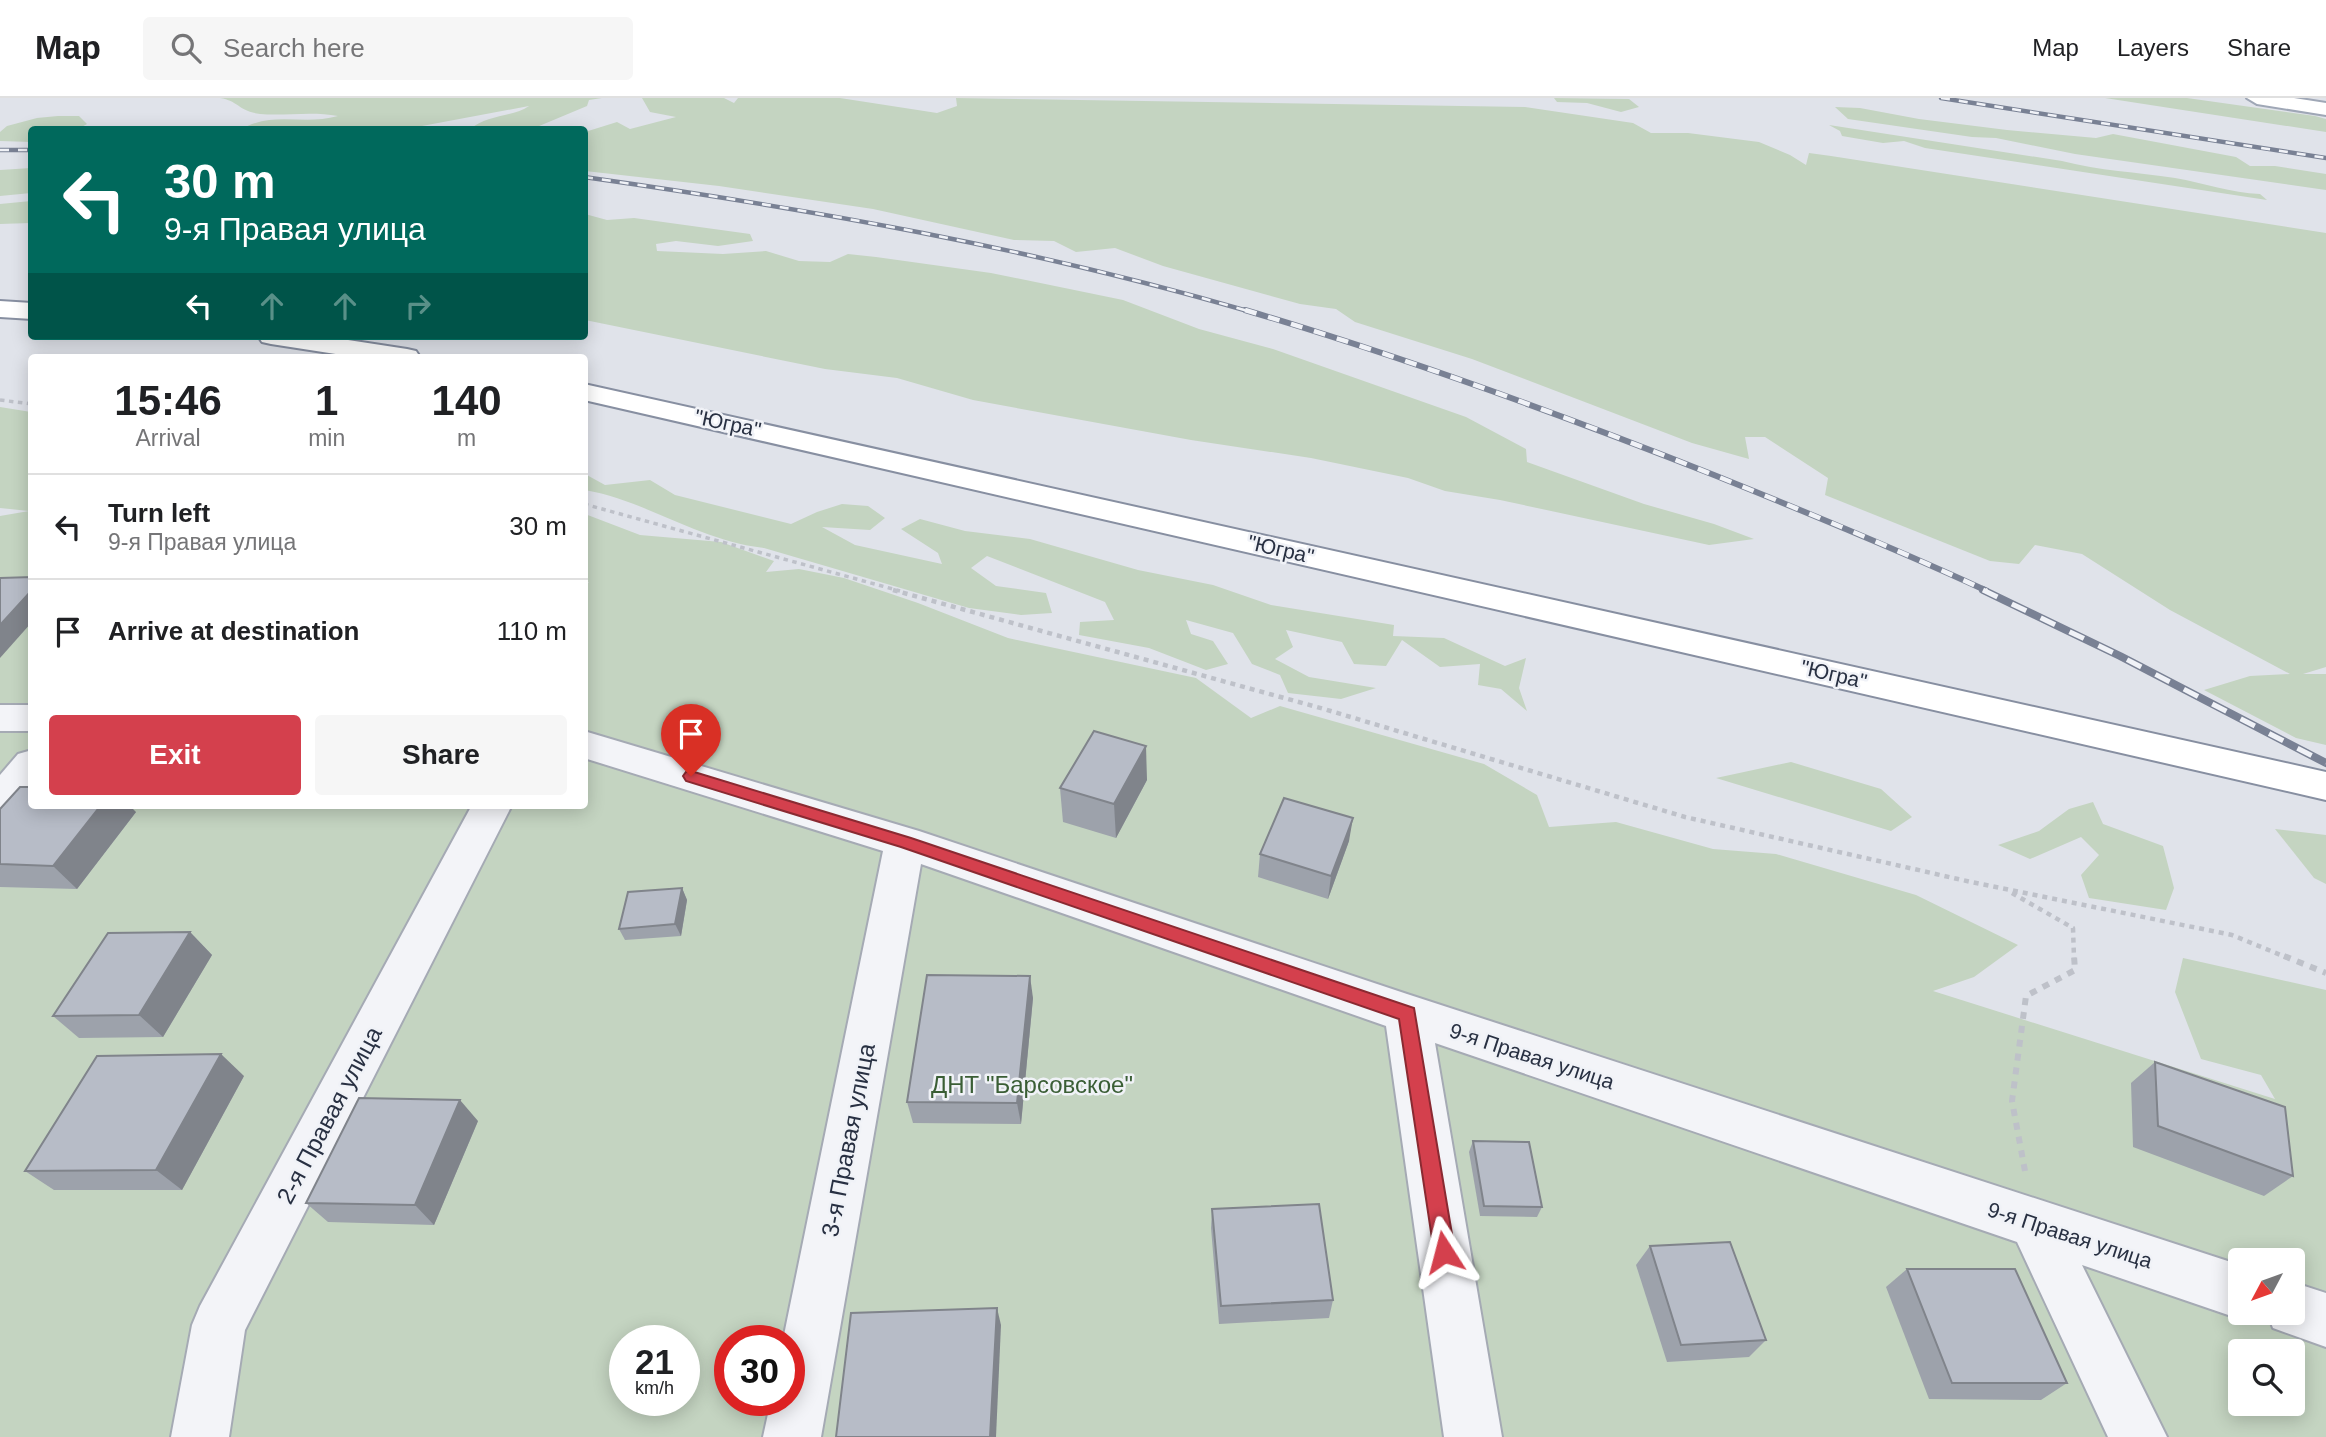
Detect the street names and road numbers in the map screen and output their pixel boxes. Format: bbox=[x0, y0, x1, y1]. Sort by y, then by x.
street label: "Югра" bbox=[693, 405, 763, 441]
street label: "Югра" bbox=[1246, 530, 1316, 568]
street label: "Югра" bbox=[1799, 655, 1869, 693]
street label: 9-я Правая улица bbox=[1447, 1019, 1618, 1094]
street label: 2-я Правая улица bbox=[271, 1021, 387, 1208]
street label: 3-я Правая улица bbox=[816, 1040, 880, 1239]
street label: 9-я Правая улица bbox=[1985, 1198, 2156, 1273]

